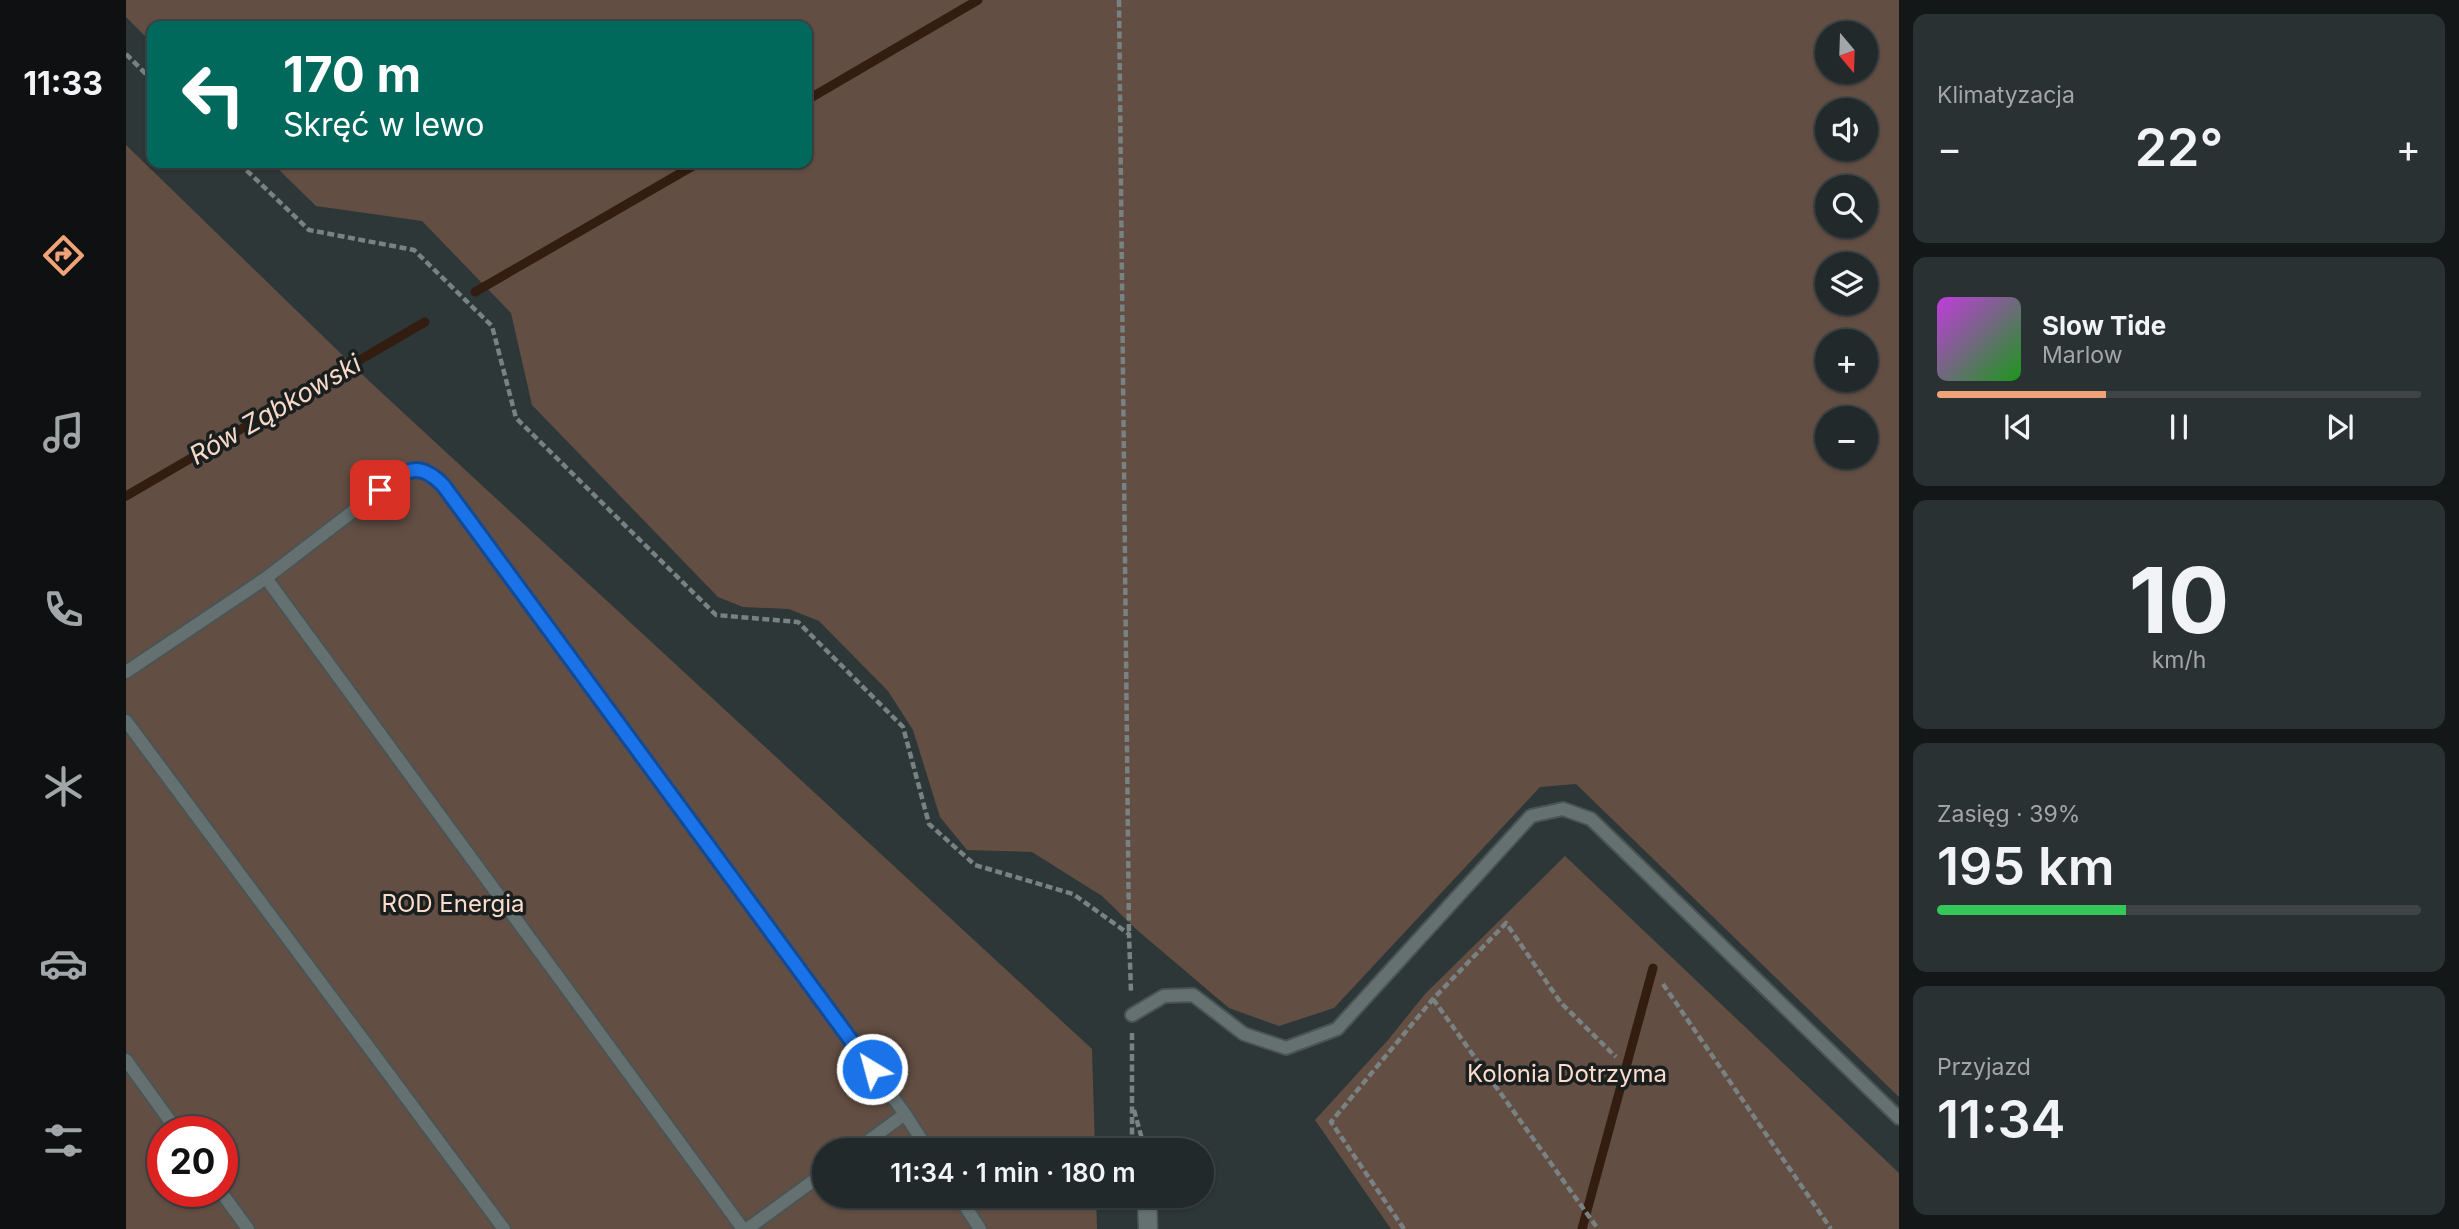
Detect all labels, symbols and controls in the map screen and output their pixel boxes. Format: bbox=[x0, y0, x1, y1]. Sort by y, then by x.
north arrow bbox=[1815, 21, 1878, 84]
map controls bbox=[1815, 21, 1878, 469]
text: 170 m bbox=[283, 45, 421, 104]
icon: left bbox=[168, 49, 259, 140]
text: 11:33 bbox=[23, 64, 103, 103]
text: Klimatyzacja bbox=[1937, 81, 2075, 109]
button: sound bbox=[1815, 98, 1878, 161]
text: Skręć w lewo bbox=[283, 105, 484, 144]
text: 22° bbox=[2135, 116, 2223, 179]
text: − bbox=[1937, 125, 1962, 171]
text: + bbox=[2396, 125, 2421, 171]
button: search bbox=[1815, 175, 1878, 238]
icon: directions bbox=[39, 231, 88, 280]
button: layers bbox=[1815, 252, 1878, 315]
text: Slow Tide bbox=[2042, 310, 2166, 341]
button: + bbox=[1815, 329, 1878, 392]
text: Marlow bbox=[2042, 341, 2122, 369]
water label: Rów Ząbkowski bbox=[184, 347, 367, 471]
button: − bbox=[1815, 406, 1878, 469]
icon: music bbox=[39, 408, 88, 457]
icon: previous bbox=[1999, 408, 2037, 446]
icon: pause bbox=[2160, 408, 2198, 446]
icon: next bbox=[2321, 408, 2359, 446]
pin bbox=[350, 460, 410, 520]
icon: arrive bbox=[361, 471, 399, 509]
text: 10 bbox=[2129, 545, 2229, 655]
icon: phone bbox=[39, 585, 88, 634]
text: km/h bbox=[2152, 646, 2206, 674]
icon: climate bbox=[39, 762, 88, 811]
text: Zasięg · 39% bbox=[1937, 800, 2080, 828]
text: 195 km bbox=[1937, 835, 2114, 898]
park label: ROD Energia bbox=[381, 889, 525, 918]
icon: car bbox=[39, 939, 88, 988]
position arrow bbox=[835, 1032, 909, 1106]
text: Przyjazd bbox=[1937, 1053, 2031, 1081]
park label: Kolonia Dotrzyma bbox=[1467, 1059, 1667, 1088]
text: 11:34 bbox=[1937, 1088, 2065, 1151]
icon: filters bbox=[39, 1116, 88, 1165]
speed limit sign: 20 bbox=[147, 1116, 238, 1207]
text: 11:34 · 1 min · 180 m bbox=[890, 1157, 1136, 1188]

